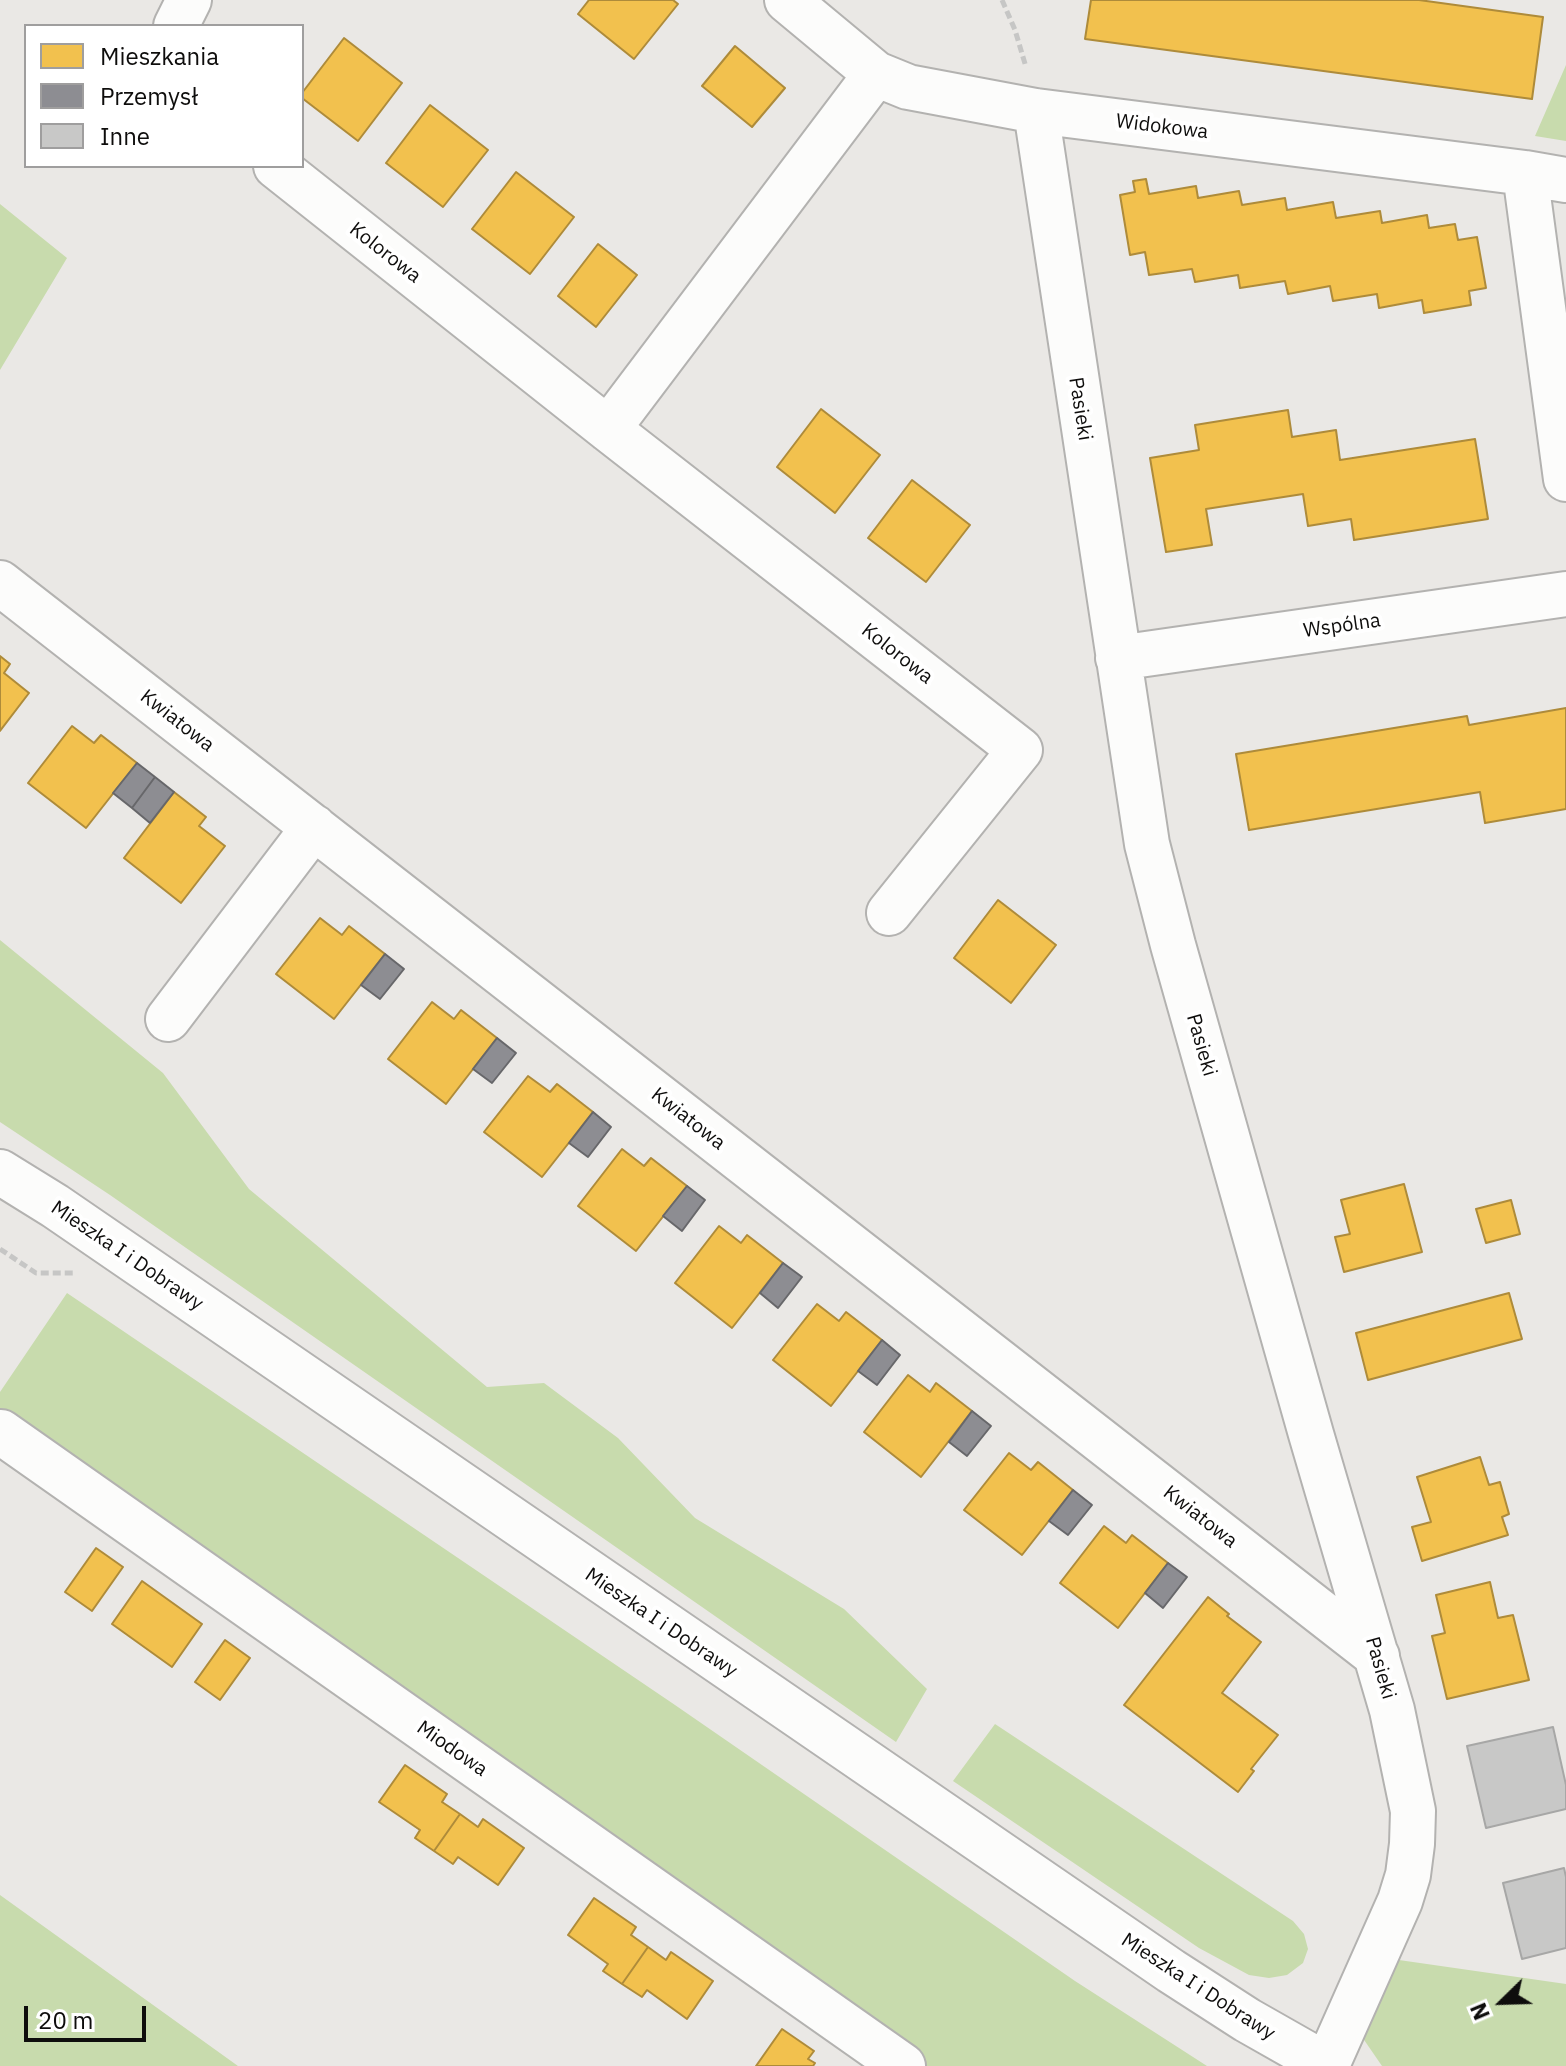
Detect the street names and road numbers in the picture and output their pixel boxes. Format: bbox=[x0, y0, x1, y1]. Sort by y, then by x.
street label: Widokowa bbox=[1114, 109, 1210, 145]
street label: Kolorowa bbox=[344, 218, 426, 288]
street label: Pasieki bbox=[1063, 376, 1097, 442]
street label: Wspólna bbox=[1302, 609, 1382, 643]
street label: Kolorowa bbox=[856, 619, 938, 689]
street label: Kwiatowa bbox=[135, 685, 219, 757]
street label: Pasieki bbox=[1181, 1011, 1221, 1079]
street label: Kwiatowa bbox=[646, 1083, 730, 1155]
street label: Mieszka I i Dobrawy bbox=[46, 1196, 208, 1316]
street label: Kwiatowa bbox=[1158, 1481, 1242, 1553]
street label: Mieszka I i Dobrawy bbox=[580, 1563, 742, 1683]
street label: Pasieki bbox=[1360, 1634, 1400, 1702]
street label: Miodowa bbox=[412, 1716, 492, 1782]
street label: Mieszka I i Dobrawy bbox=[1117, 1928, 1279, 2046]

